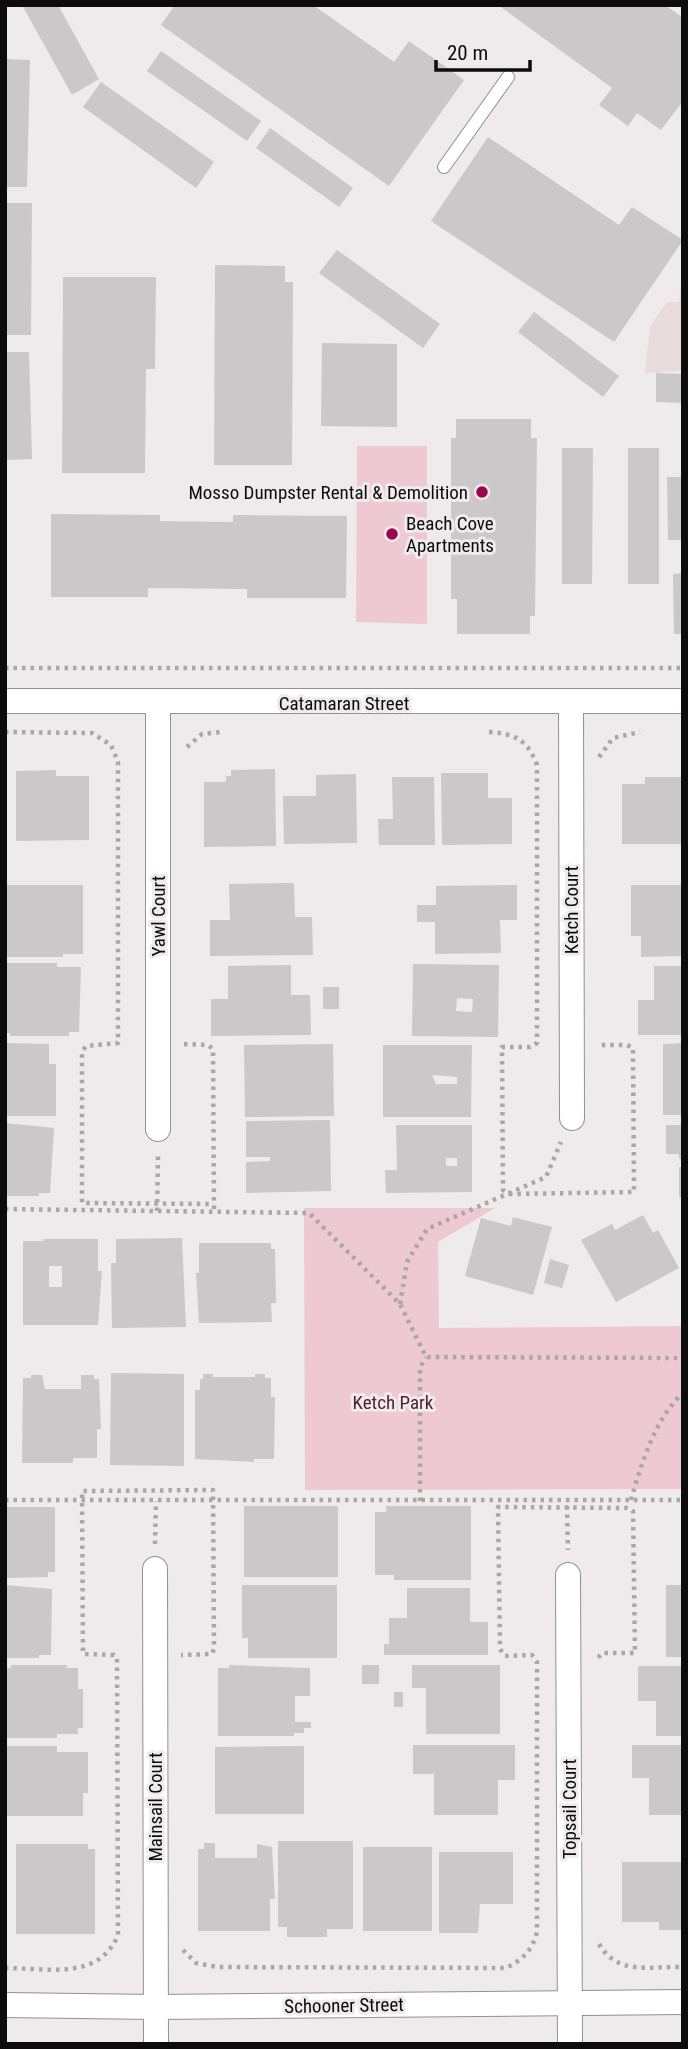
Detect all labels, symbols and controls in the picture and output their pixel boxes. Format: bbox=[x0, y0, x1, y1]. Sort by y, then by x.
scale bar bbox=[436, 28, 530, 72]
text: 20 m bbox=[447, 41, 488, 65]
place label: Mosso Dumpster Rental & Demolition bbox=[188, 481, 468, 504]
marker: Mosso Dumpster Rental & Demolition bbox=[474, 484, 490, 500]
place label: Beach Cove Apartments bbox=[406, 512, 494, 557]
marker: Beach Cove Apartments bbox=[384, 526, 400, 542]
street label: Catamaran Street bbox=[279, 692, 409, 715]
street label: Ketch Court bbox=[560, 866, 583, 954]
street label: Yawl Court bbox=[147, 876, 170, 956]
park label: Ketch Park bbox=[353, 1391, 434, 1414]
street label: Mainsail Court bbox=[144, 1752, 167, 1862]
street label: Topsail Court bbox=[558, 1759, 581, 1859]
street label: Schooner Street bbox=[284, 1993, 404, 2018]

